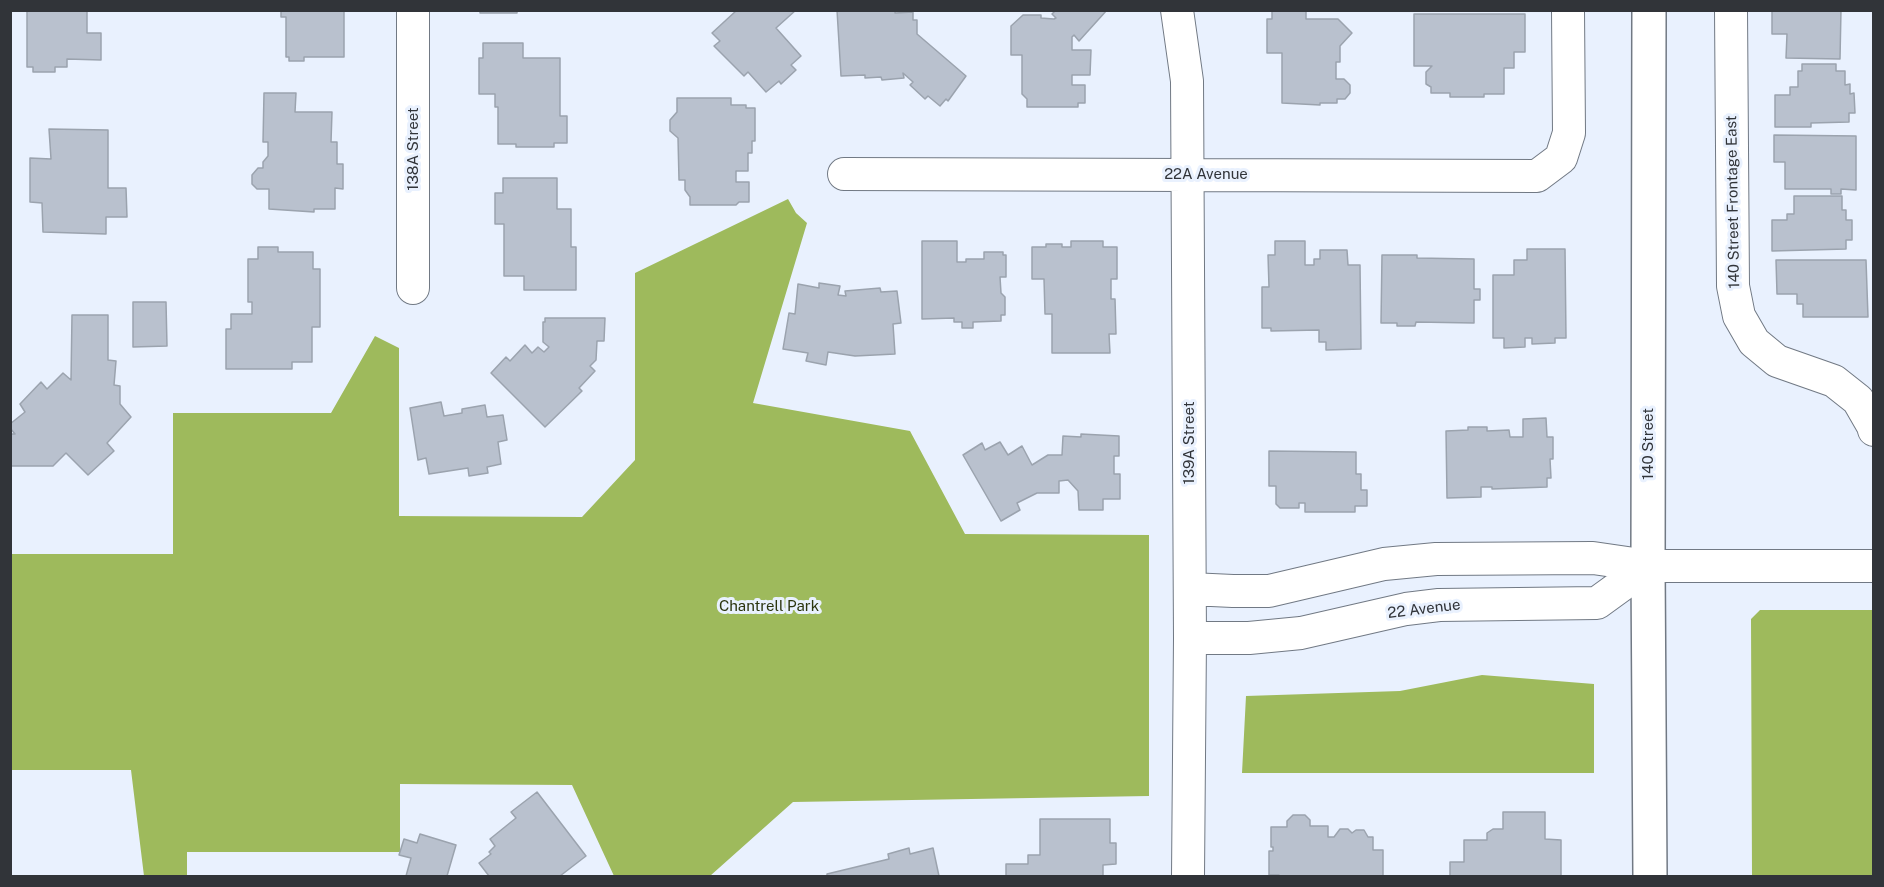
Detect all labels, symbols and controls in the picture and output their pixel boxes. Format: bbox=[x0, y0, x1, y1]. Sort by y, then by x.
street label: 138A Street bbox=[404, 107, 422, 191]
street label: 140 Street Frontage East bbox=[1722, 115, 1744, 289]
street label: 22A Avenue bbox=[1164, 165, 1248, 183]
street label: 139A Street bbox=[1180, 402, 1198, 484]
street label: 140 Street bbox=[1639, 408, 1657, 480]
street label: 22 Avenue bbox=[1387, 596, 1461, 622]
park label: Chantrell Park bbox=[719, 597, 819, 615]

